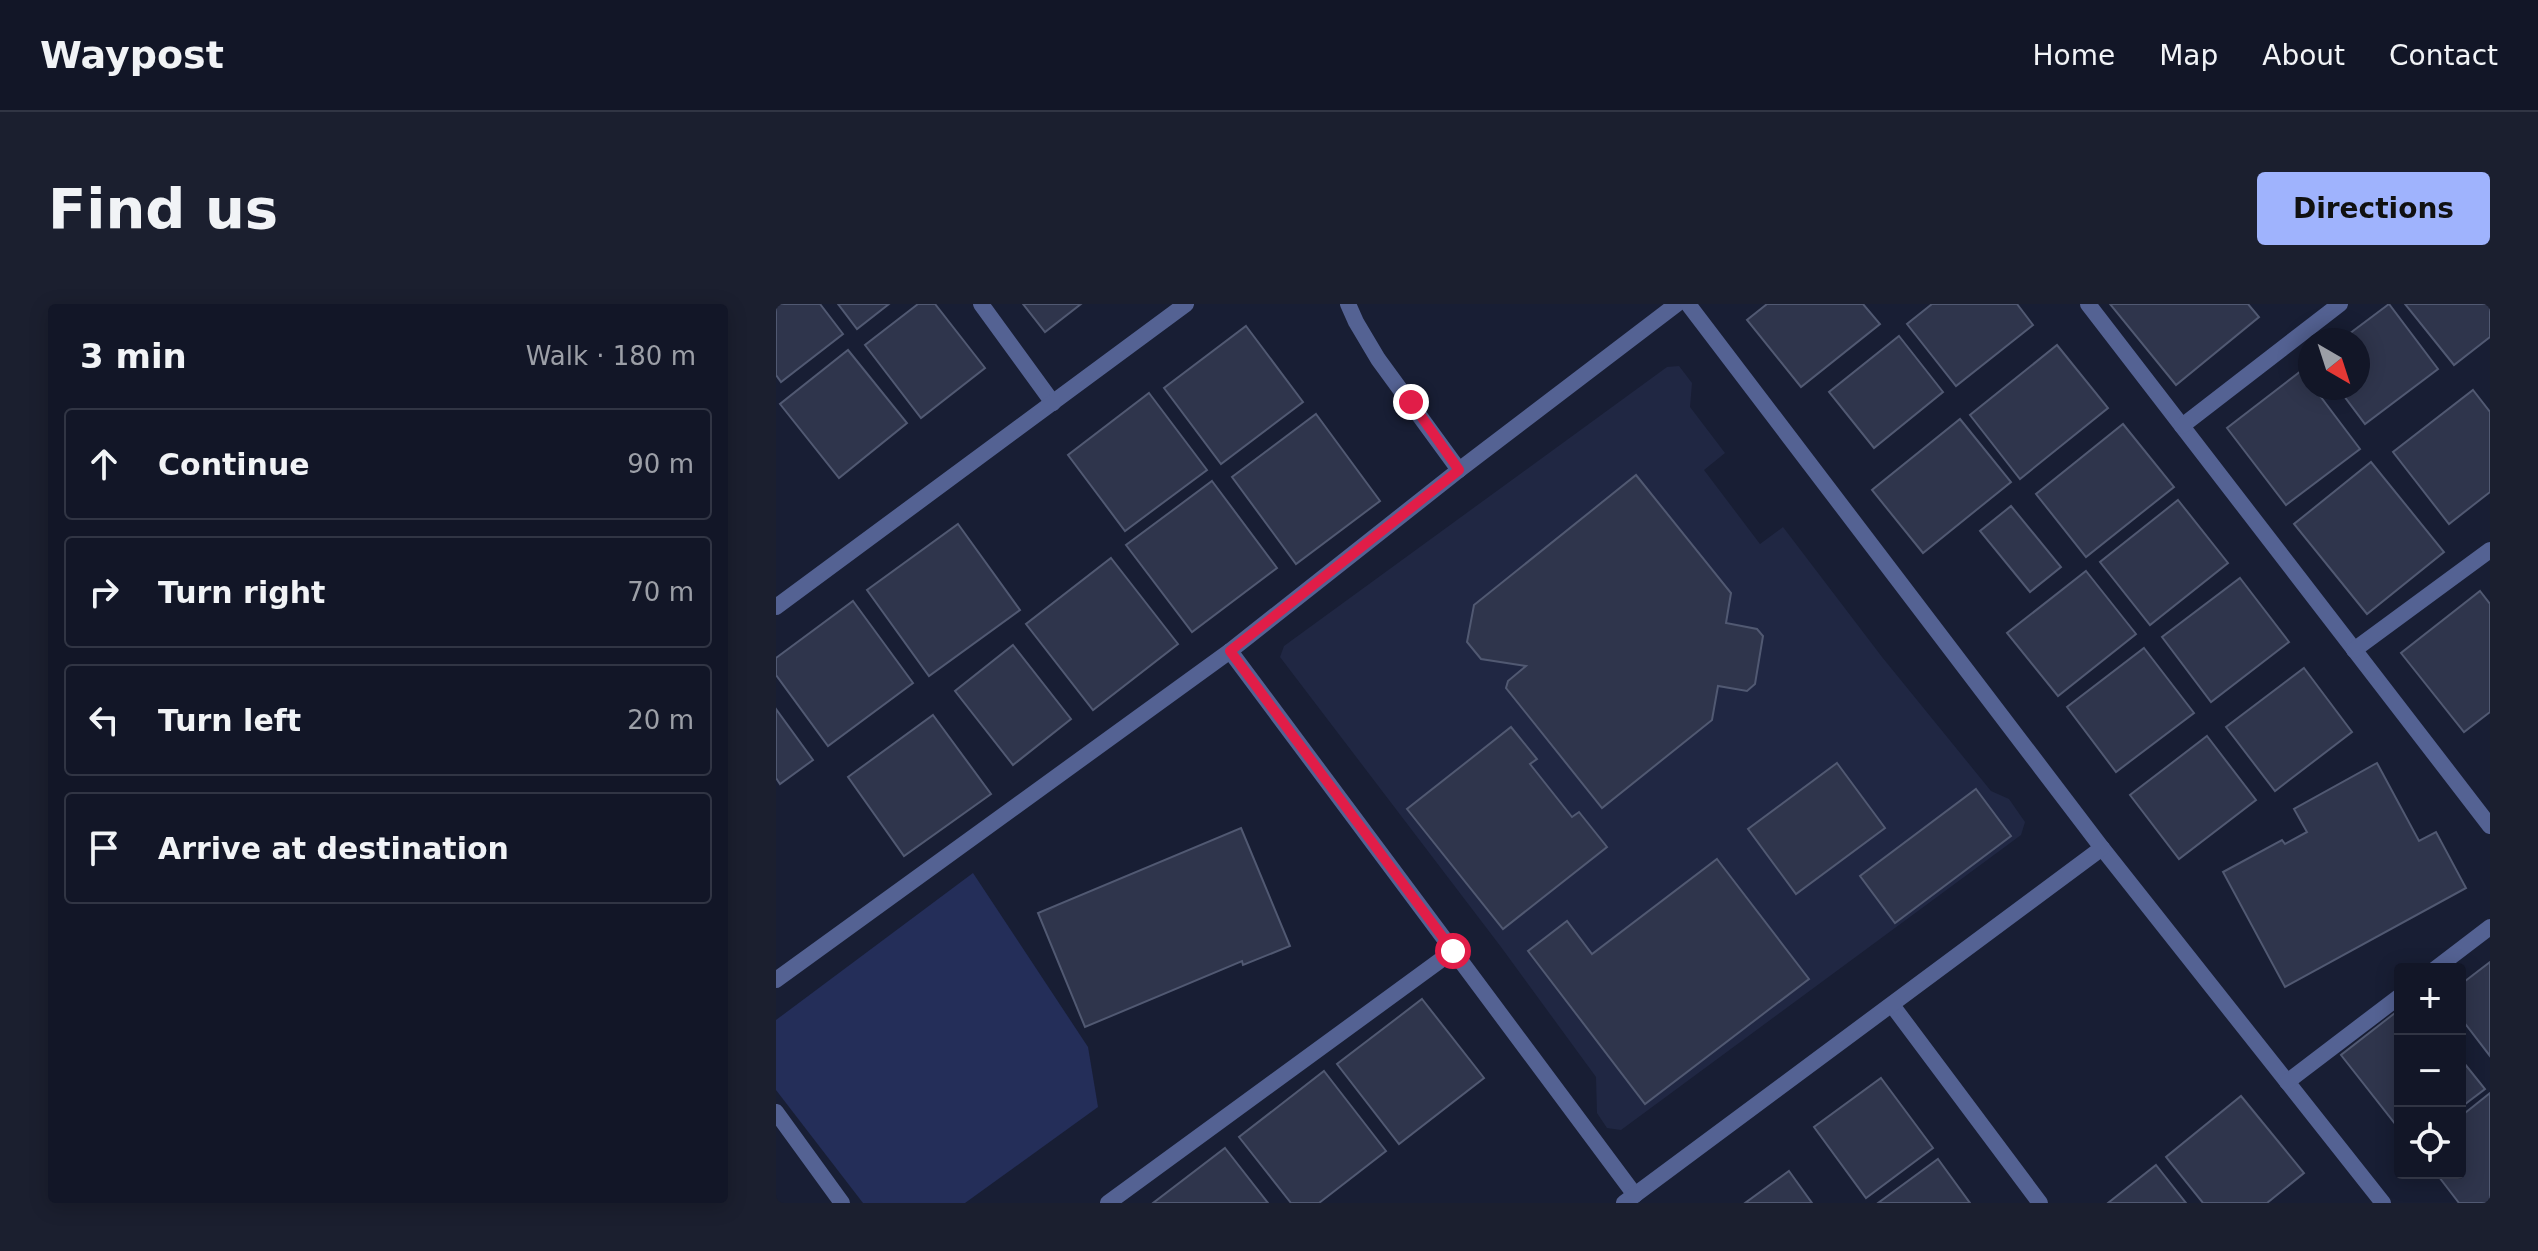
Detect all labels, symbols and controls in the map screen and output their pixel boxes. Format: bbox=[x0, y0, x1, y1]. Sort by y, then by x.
text: Waypost bbox=[40, 33, 224, 77]
text: Home bbox=[2032, 39, 2115, 72]
text: Map bbox=[2159, 39, 2218, 72]
text: About bbox=[2262, 39, 2345, 72]
text: Contact bbox=[2389, 39, 2498, 72]
button: Directions bbox=[2257, 172, 2490, 245]
text: Find us bbox=[48, 176, 278, 241]
north arrow bbox=[2298, 328, 2370, 400]
text: 3 min bbox=[80, 336, 187, 376]
text: Walk · 180 m bbox=[526, 341, 696, 371]
route end bbox=[1393, 384, 1429, 420]
icon: ahead bbox=[82, 442, 126, 486]
text: Continue bbox=[158, 447, 310, 482]
text: 90 m bbox=[627, 449, 694, 479]
icon: right bbox=[82, 570, 126, 614]
text: Turn right bbox=[158, 575, 325, 610]
text: 70 m bbox=[627, 577, 694, 607]
icon: left bbox=[82, 698, 126, 742]
text: Turn left bbox=[158, 703, 301, 738]
text: 20 m bbox=[627, 705, 694, 735]
icon: arrive bbox=[82, 826, 126, 870]
text: Arrive at destination bbox=[158, 831, 509, 866]
route start bbox=[1435, 933, 1471, 969]
map controls bbox=[2394, 963, 2466, 1179]
button: + bbox=[2394, 963, 2466, 1035]
button: − bbox=[2394, 1035, 2466, 1107]
button: locate bbox=[2394, 1107, 2466, 1179]

